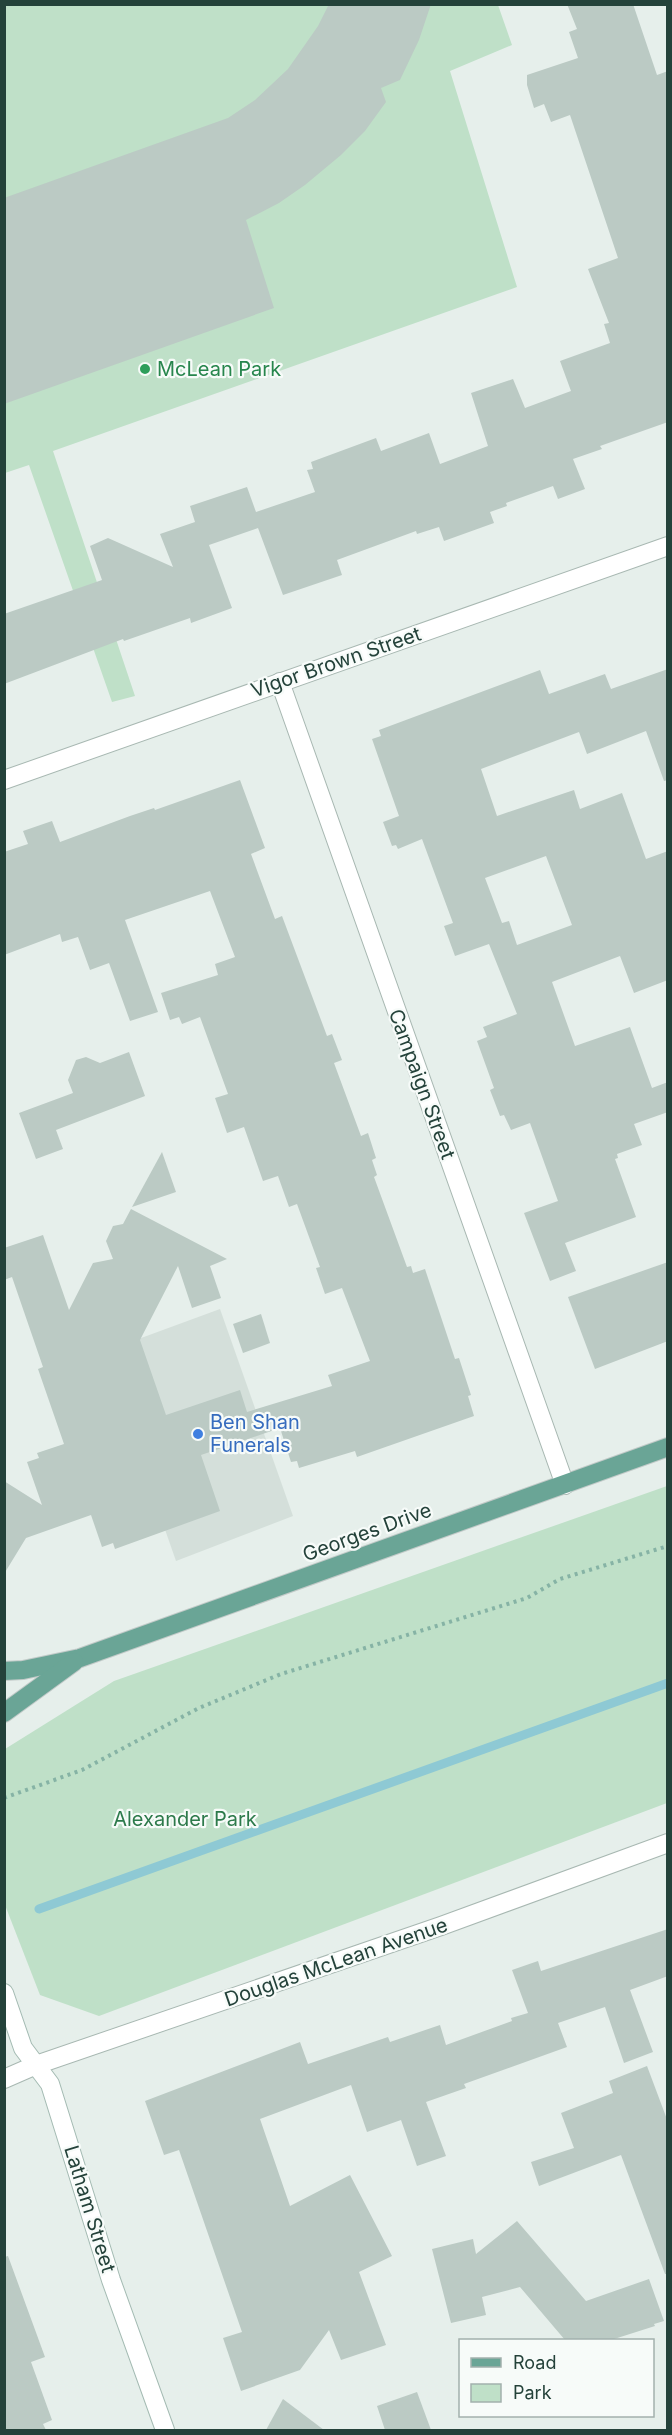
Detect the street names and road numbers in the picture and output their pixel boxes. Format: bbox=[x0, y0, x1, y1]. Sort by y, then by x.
street label: Vigor Brown Street bbox=[248, 621, 425, 702]
street label: Campaign Street bbox=[384, 1006, 460, 1163]
street label: Georges Drive bbox=[299, 1498, 435, 1566]
street label: Douglas McLean Avenue bbox=[221, 1913, 451, 2011]
street label: Latham Street bbox=[59, 2143, 121, 2276]

